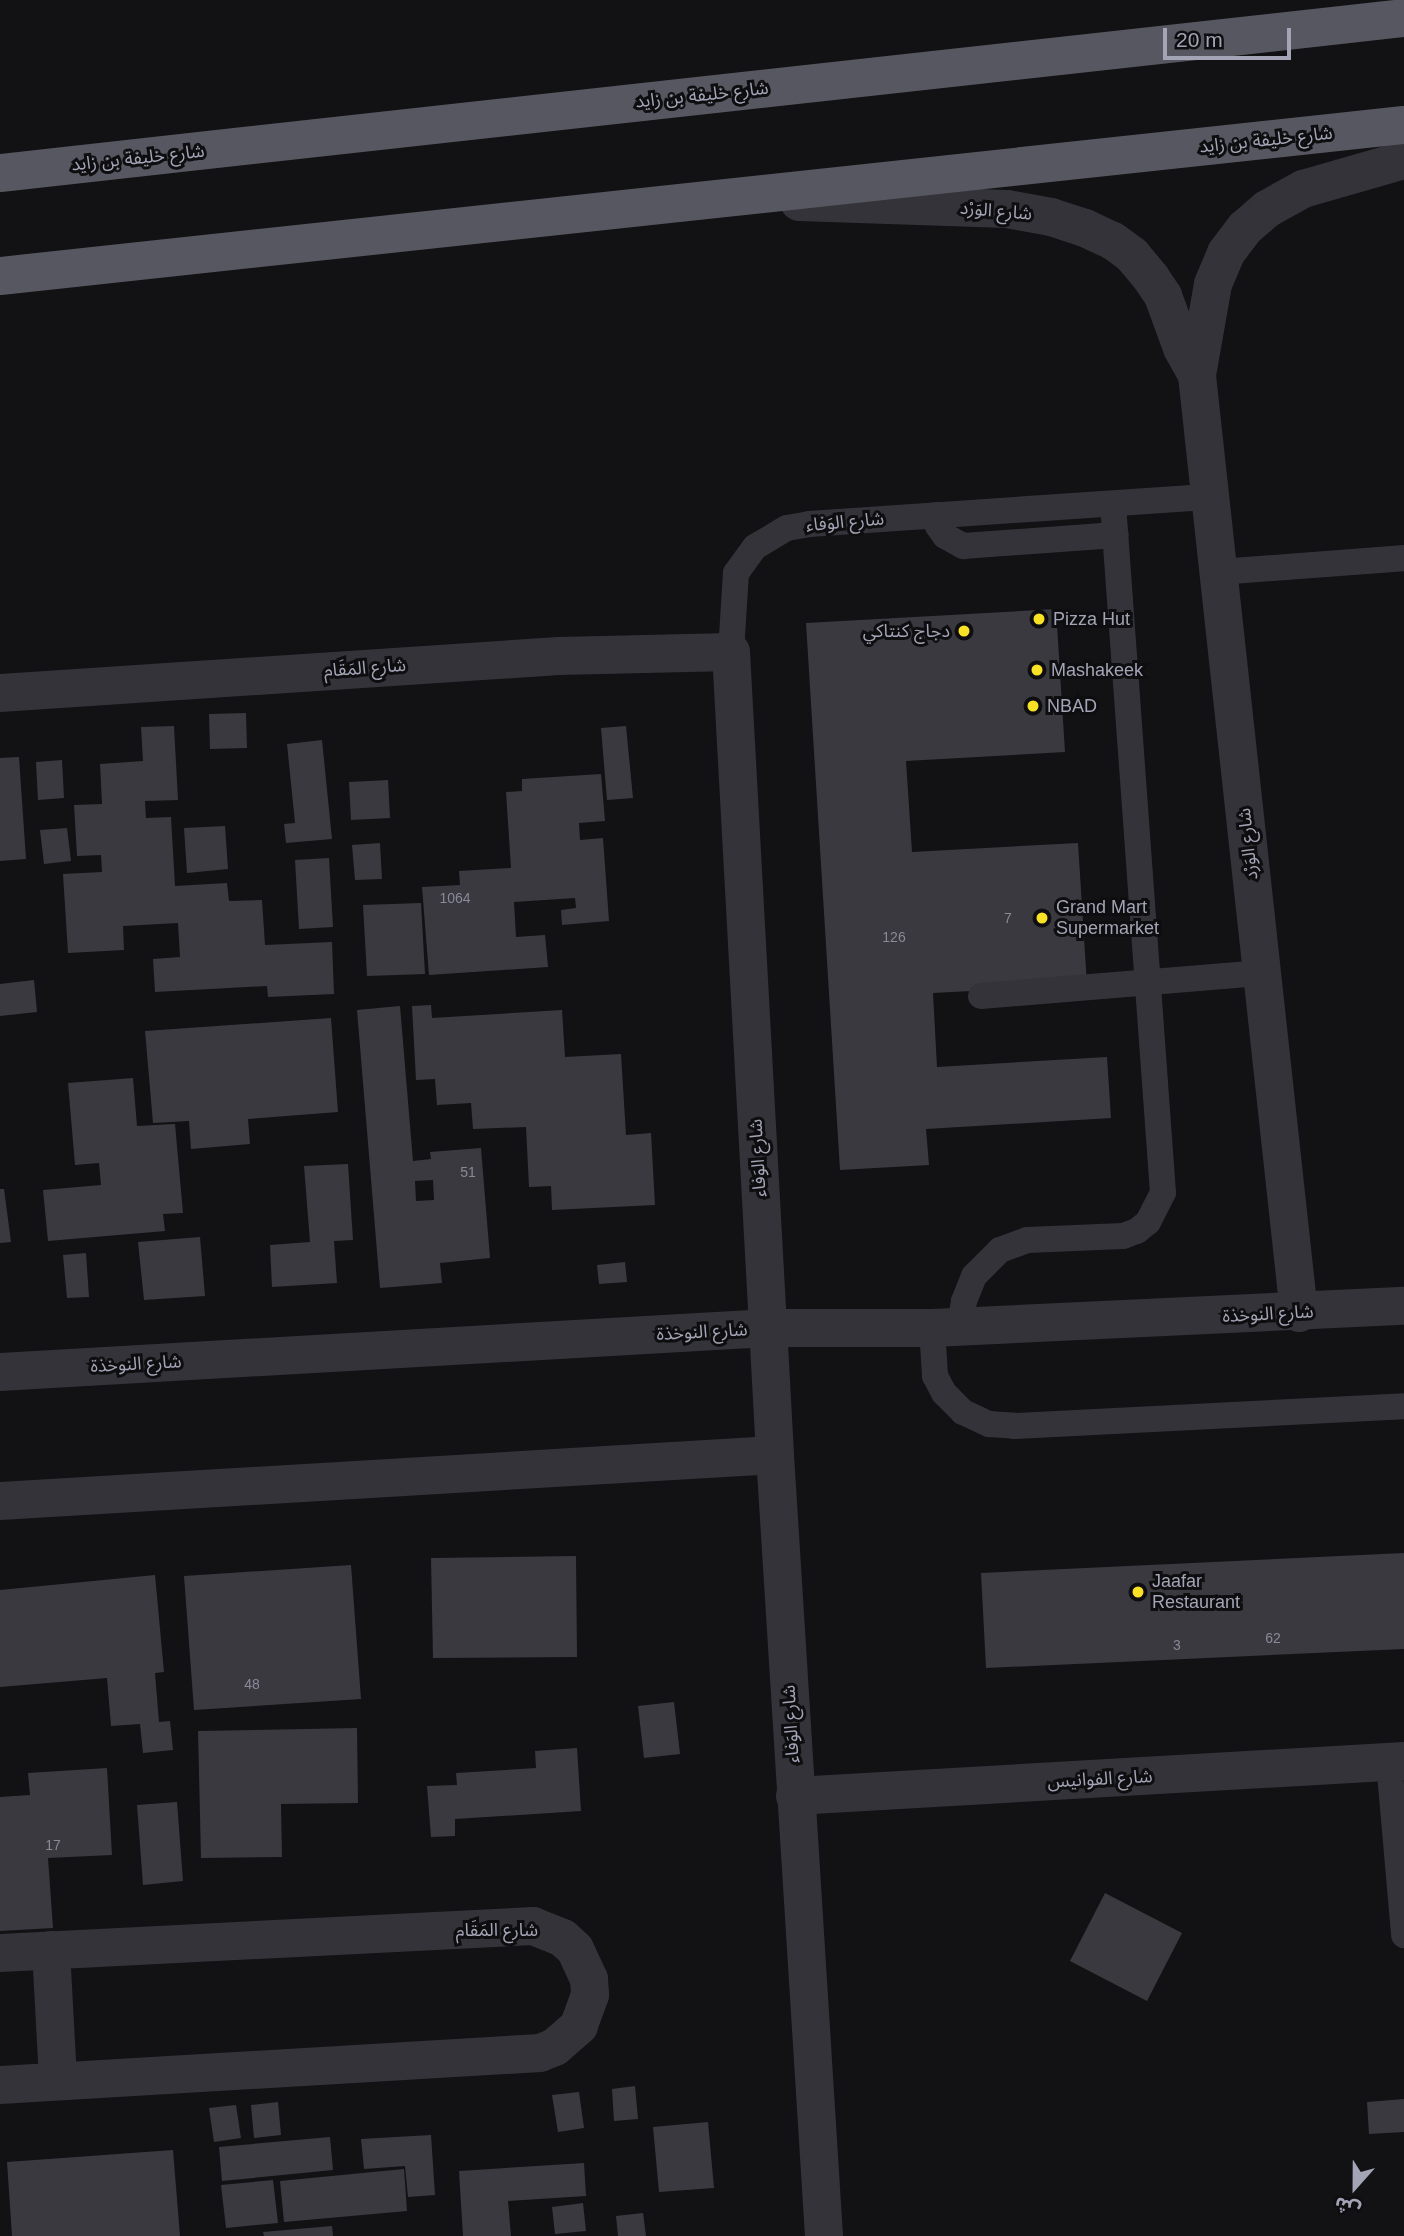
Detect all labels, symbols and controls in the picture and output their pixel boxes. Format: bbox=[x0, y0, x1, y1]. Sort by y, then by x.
scale bar bbox=[1166, 14, 1294, 58]
text: 20 m bbox=[1176, 28, 1223, 51]
street label: شارع خليفة بن زايد bbox=[634, 77, 770, 113]
street label: شارع خليفة بن زايد bbox=[1198, 122, 1334, 158]
street label: شارع خليفة بن زايد bbox=[70, 140, 206, 176]
street label: شارع الوَرْد bbox=[959, 197, 1033, 225]
street label: شارع الوَفاء bbox=[805, 508, 885, 536]
place label: Pizza Hut bbox=[1053, 608, 1130, 630]
marker: Pizza Hut bbox=[1031, 611, 1047, 627]
place label: دجاج كنتاكي bbox=[863, 620, 950, 642]
marker: دجاج كنتاكي bbox=[956, 623, 972, 639]
street label: شارع المَقَام bbox=[323, 654, 407, 682]
place label: Mashakeek bbox=[1051, 659, 1143, 681]
marker: Mashakeek bbox=[1029, 662, 1045, 678]
place label: NBAD bbox=[1047, 695, 1097, 717]
marker: NBAD bbox=[1025, 698, 1041, 714]
street label: شارع الوَرْد bbox=[1233, 807, 1263, 881]
house number: 1064 bbox=[439, 890, 471, 906]
place label: Grand Mart Supermarket bbox=[1056, 897, 1159, 940]
house number: 7 bbox=[1004, 910, 1012, 926]
marker: Grand Mart Supermarket bbox=[1034, 910, 1050, 926]
house number: 126 bbox=[882, 929, 906, 945]
street label: شارع الوَفاء bbox=[745, 1118, 771, 1198]
house number: 51 bbox=[460, 1164, 476, 1180]
street label: شارع النوخذة bbox=[1222, 1301, 1314, 1327]
street label: شارع النوخذة bbox=[656, 1319, 748, 1345]
street label: شارع النوخذة bbox=[90, 1351, 182, 1377]
place label: Jaafar Restaurant bbox=[1152, 1571, 1240, 1614]
marker: Jaafar Restaurant bbox=[1130, 1584, 1146, 1600]
house number: 62 bbox=[1265, 1630, 1281, 1646]
house number: 3 bbox=[1173, 1637, 1181, 1653]
house number: 48 bbox=[244, 1676, 260, 1692]
street label: شارع الوَفاء bbox=[778, 1684, 804, 1764]
street label: شارع الفوانيس bbox=[1047, 1765, 1153, 1793]
house number: 17 bbox=[45, 1837, 61, 1853]
street label: شارع المَقَام bbox=[456, 1919, 538, 1941]
north arrow bbox=[1320, 2152, 1390, 2222]
text: ش bbox=[1331, 2193, 1363, 2222]

